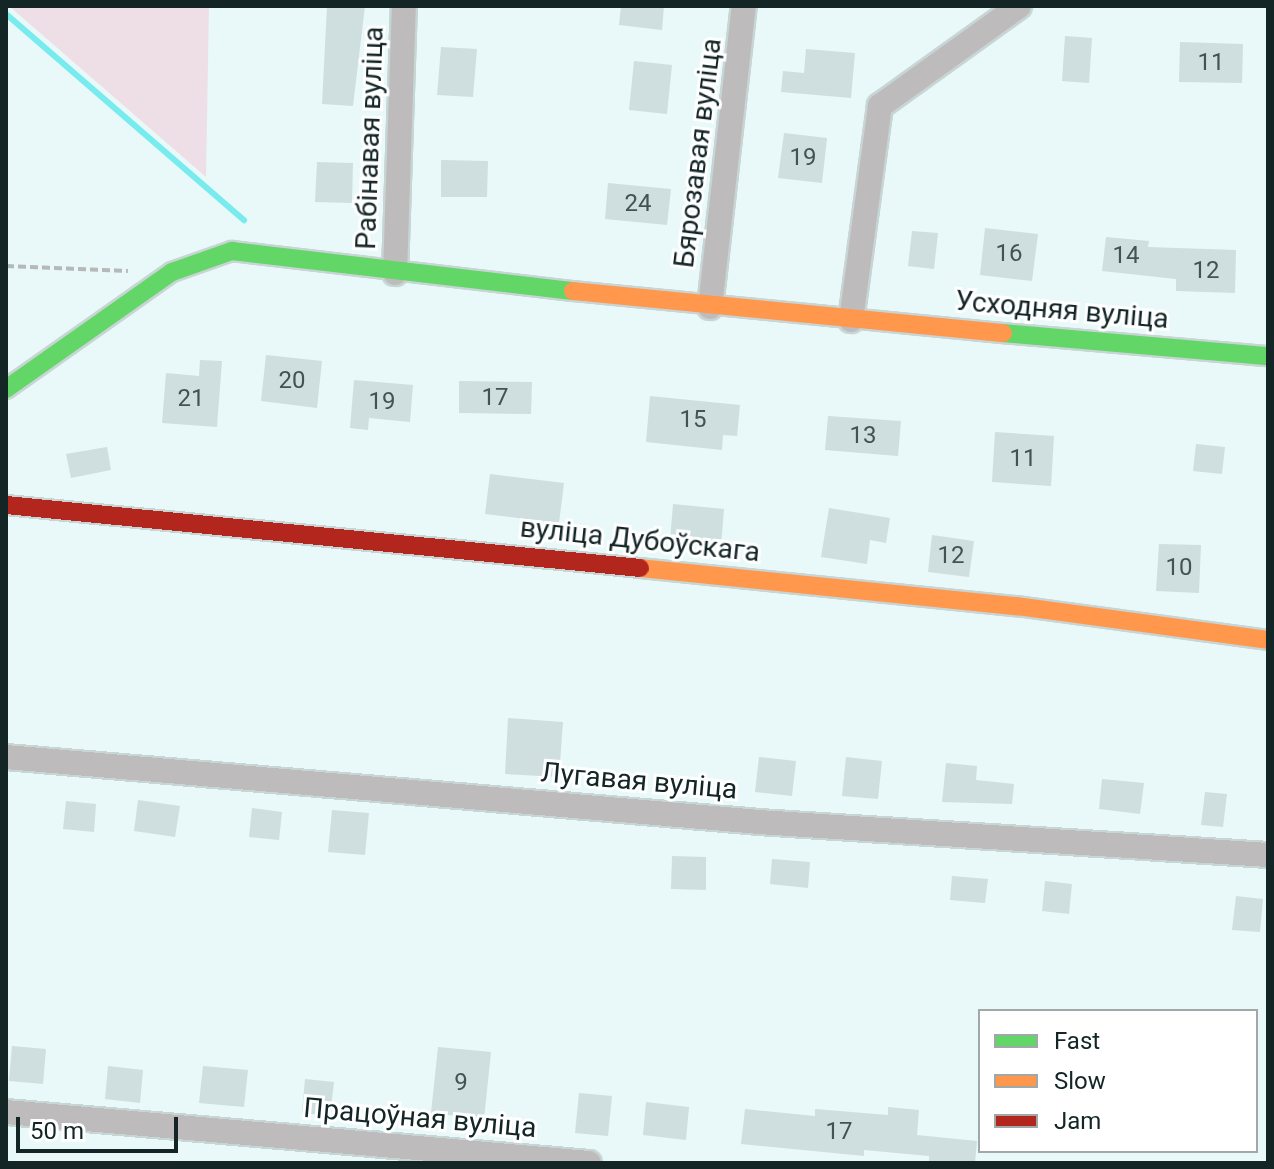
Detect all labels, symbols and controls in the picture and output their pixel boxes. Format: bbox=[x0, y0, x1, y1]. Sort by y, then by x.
street label: Рабінавая вуліца bbox=[349, 26, 391, 250]
street label: Бярозавая вуліца bbox=[667, 36, 729, 270]
house number: 11 bbox=[1198, 49, 1224, 77]
house number: 19 bbox=[790, 144, 816, 172]
house number: 24 bbox=[625, 190, 651, 218]
house number: 16 bbox=[996, 240, 1022, 268]
house number: 14 bbox=[1113, 242, 1139, 270]
house number: 12 bbox=[1193, 257, 1219, 285]
street label: Усходняя вуліца bbox=[954, 284, 1170, 336]
house number: 20 bbox=[279, 367, 305, 395]
house number: 17 bbox=[482, 384, 508, 412]
house number: 21 bbox=[178, 385, 204, 413]
house number: 19 bbox=[369, 388, 395, 416]
house number: 15 bbox=[680, 406, 706, 434]
house number: 13 bbox=[850, 422, 876, 450]
house number: 11 bbox=[1010, 445, 1036, 473]
street label: вуліца Дубоўскага bbox=[518, 511, 762, 569]
house number: 12 bbox=[938, 542, 964, 570]
house number: 10 bbox=[1166, 554, 1192, 582]
street label: Лугавая вуліца bbox=[539, 756, 739, 806]
legend bbox=[978, 1009, 1258, 1153]
text: Fast bbox=[1054, 1027, 1100, 1055]
text: Slow bbox=[1054, 1067, 1106, 1095]
house number: 9 bbox=[454, 1069, 468, 1097]
street label: Працоўная вуліца bbox=[302, 1091, 538, 1145]
scale bar bbox=[20, 1101, 182, 1151]
text: Jam bbox=[1054, 1107, 1101, 1135]
text: 50 m bbox=[30, 1117, 84, 1145]
house number: 17 bbox=[826, 1118, 852, 1146]

